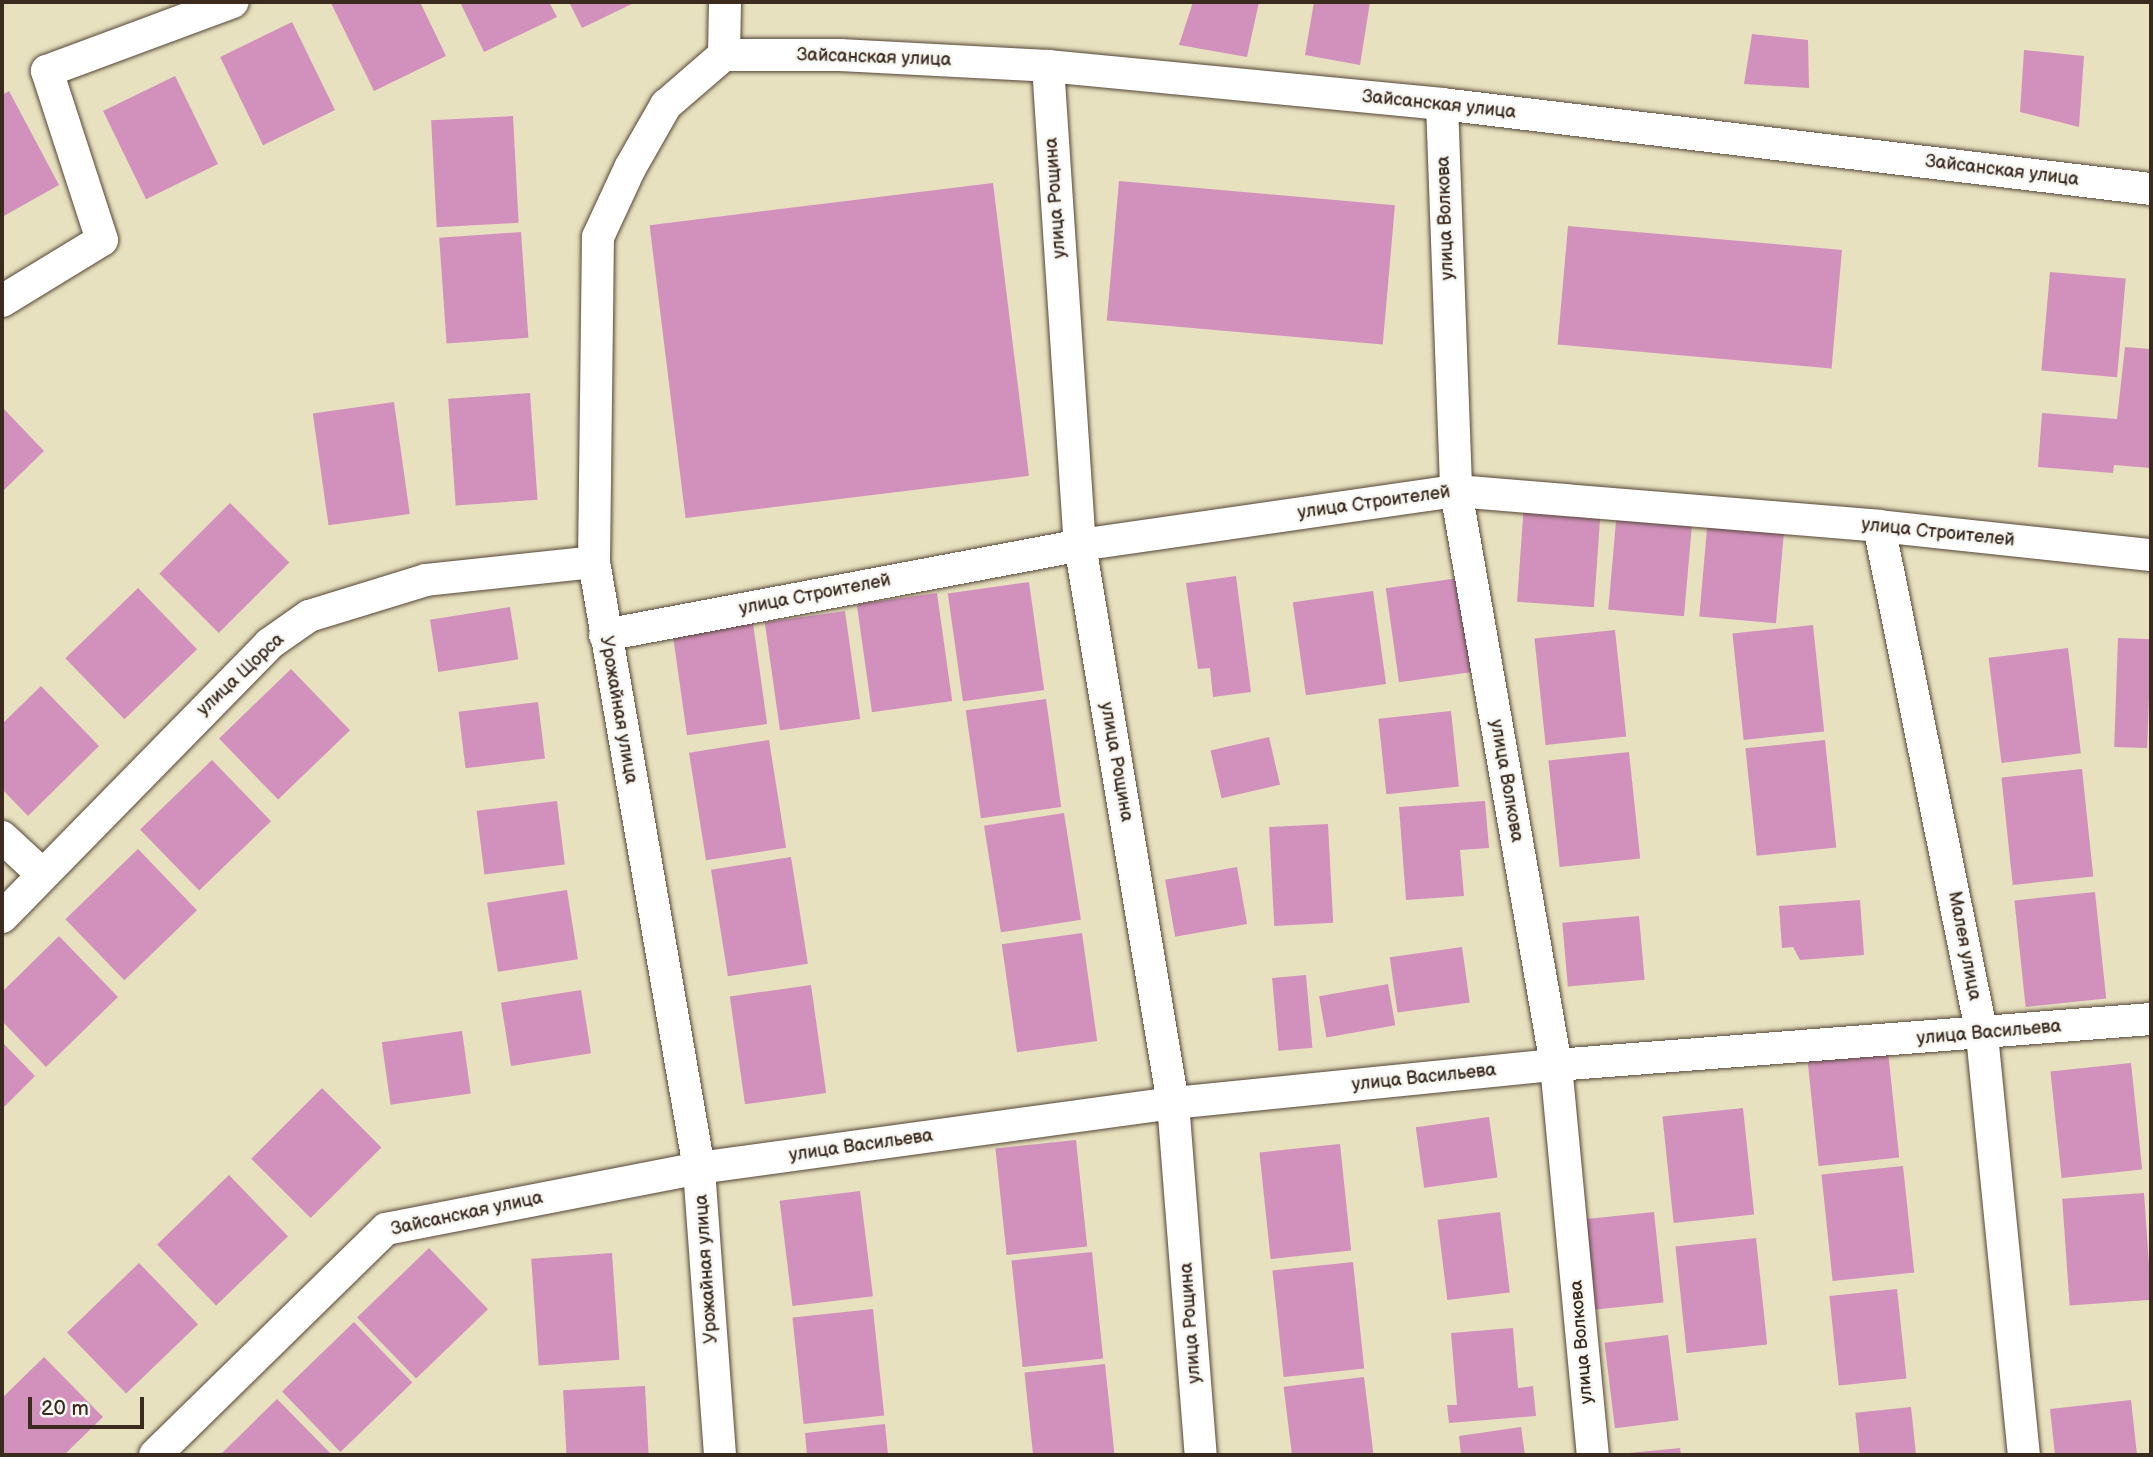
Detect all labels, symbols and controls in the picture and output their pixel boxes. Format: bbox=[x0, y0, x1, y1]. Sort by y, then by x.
street label: Зайсанская улица bbox=[796, 45, 952, 71]
street label: Зайсанская улица bbox=[1361, 86, 1517, 124]
street label: улица Рощина bbox=[1041, 137, 1071, 259]
street label: Зайсанская улица bbox=[1924, 151, 2080, 191]
street label: улица Волкова bbox=[1433, 156, 1459, 280]
street label: улица Строителей bbox=[1296, 482, 1452, 524]
street label: улица Строителей bbox=[1860, 514, 2016, 552]
street label: улица Строителей bbox=[737, 570, 893, 620]
street label: улица Щорса bbox=[193, 629, 289, 721]
street label: Урожайная улица bbox=[594, 634, 642, 786]
street label: улица Рощина bbox=[1095, 701, 1137, 823]
street label: улица Волкова bbox=[1485, 718, 1527, 844]
street label: Малея улица bbox=[1943, 890, 1985, 1002]
street label: улица Васильева bbox=[1916, 1016, 2062, 1050]
street label: улица Васильева bbox=[1351, 1060, 1497, 1096]
street label: улица Васильева bbox=[788, 1125, 934, 1167]
street label: Зайсанская улица bbox=[389, 1187, 545, 1241]
street label: Урожайная улица bbox=[691, 1194, 723, 1344]
street label: улица Рощина bbox=[1176, 1262, 1206, 1384]
street label: улица Волкова bbox=[1566, 1279, 1598, 1405]
scale bar bbox=[32, 1384, 147, 1428]
text: 20 m bbox=[41, 1396, 89, 1421]

